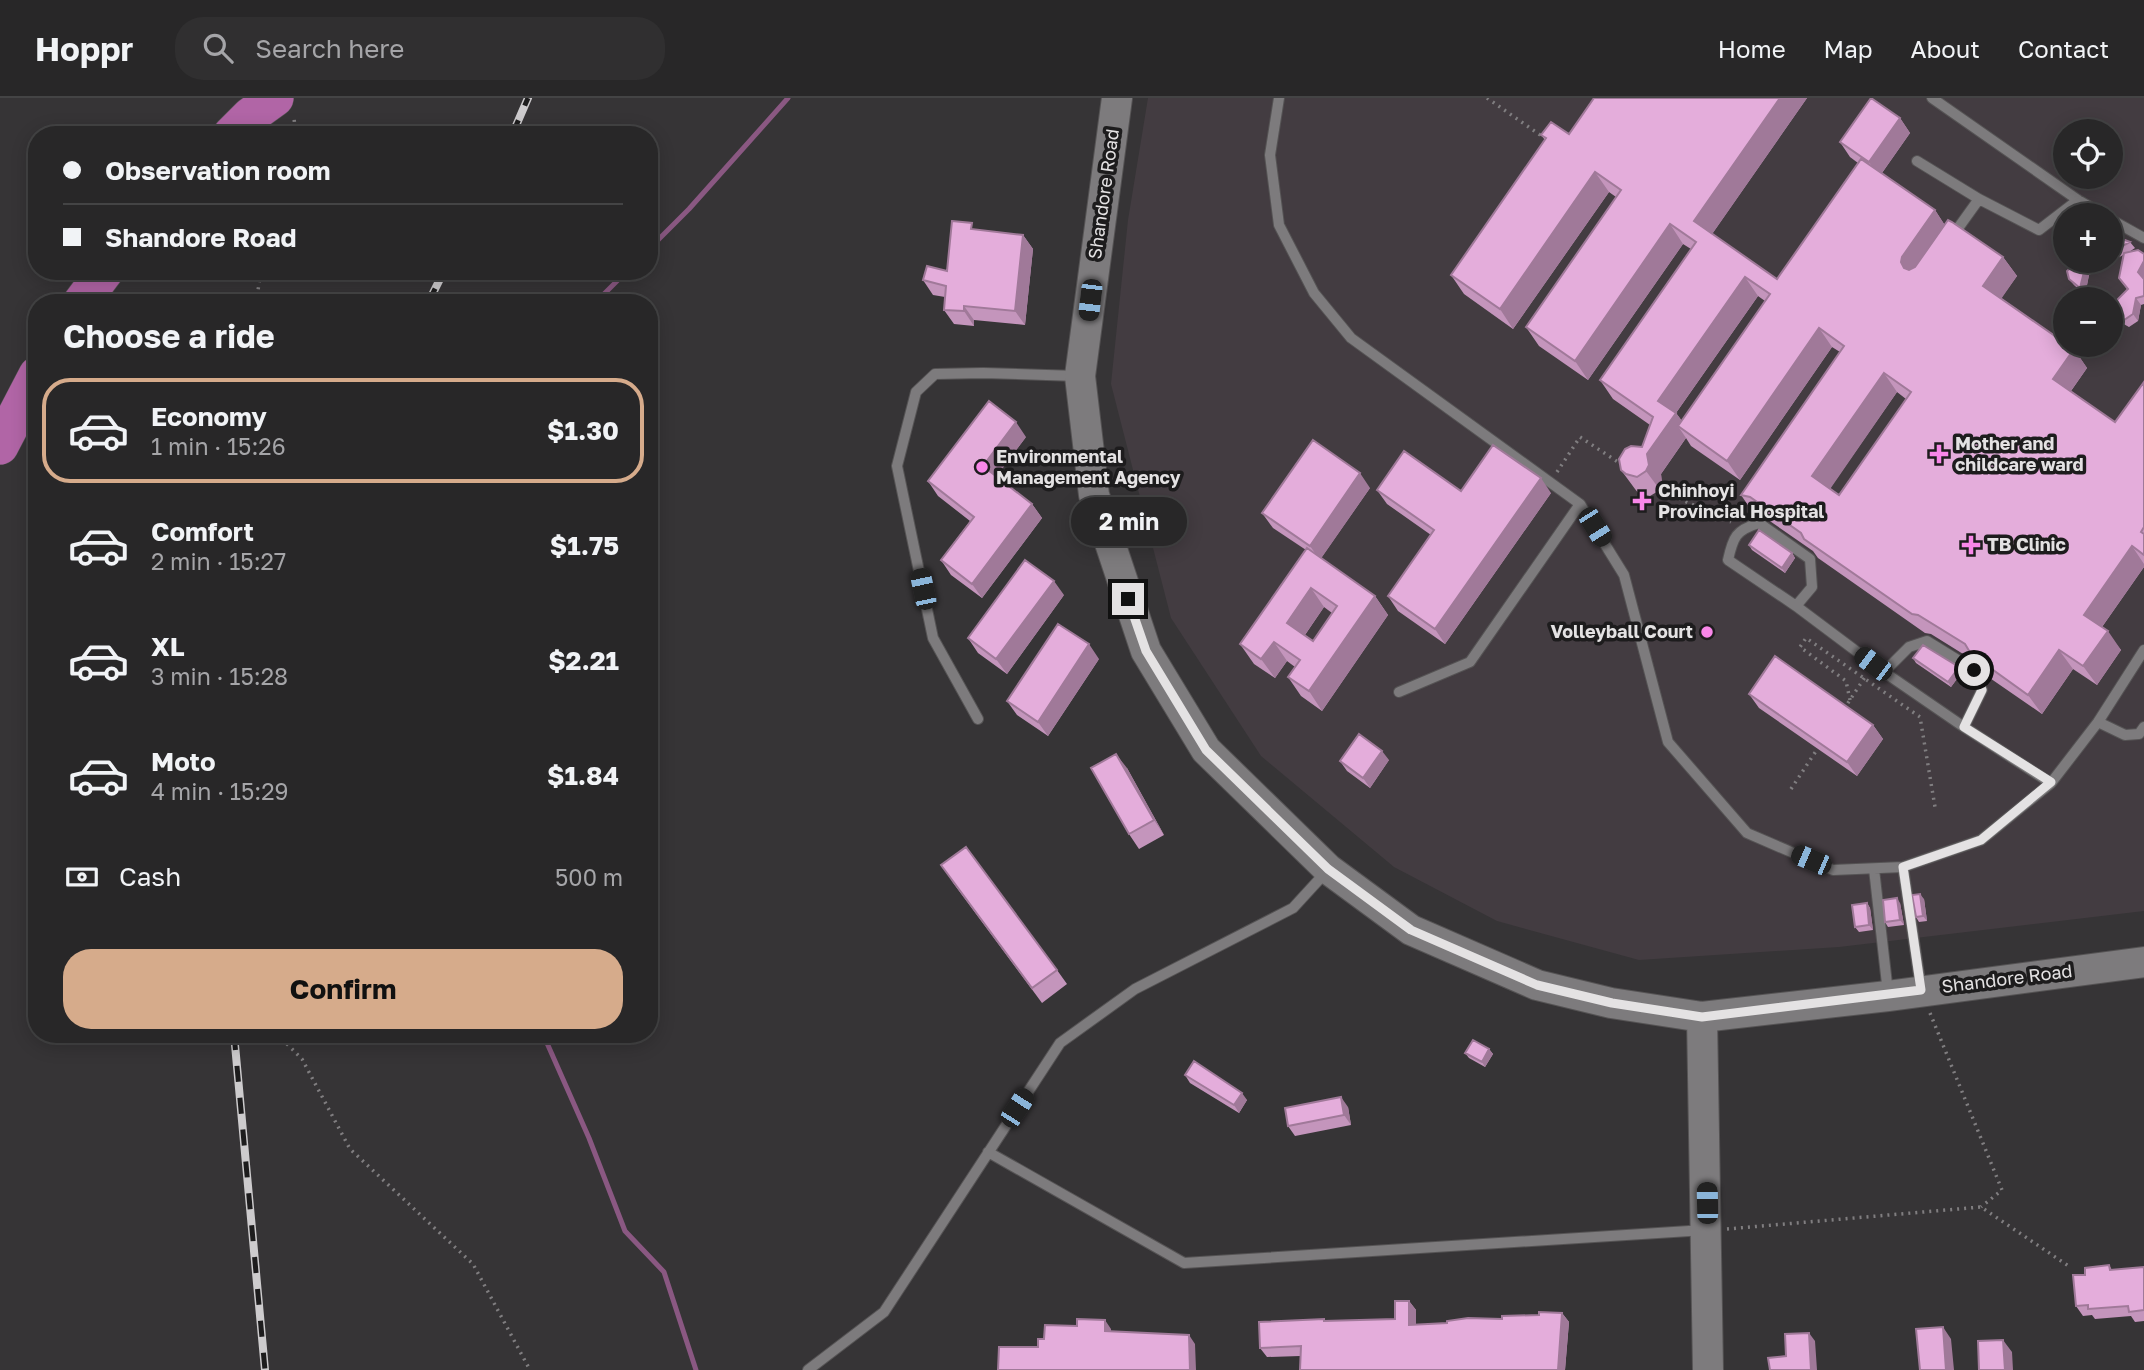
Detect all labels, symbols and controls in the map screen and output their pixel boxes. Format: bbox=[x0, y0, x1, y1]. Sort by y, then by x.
search box bbox=[175, 17, 665, 80]
text: Hoppr bbox=[35, 29, 133, 68]
icon: search bbox=[199, 29, 237, 67]
text: Search here bbox=[255, 33, 404, 64]
text: Home bbox=[1718, 34, 1786, 63]
text: Map bbox=[1824, 34, 1873, 63]
text: About bbox=[1911, 34, 1980, 63]
text: Contact bbox=[2018, 34, 2109, 63]
map controls bbox=[2053, 119, 2123, 357]
button: locate bbox=[2053, 119, 2123, 189]
street label: Shandore Road bbox=[1083, 127, 1123, 261]
text: Observation room bbox=[105, 155, 331, 186]
button: + bbox=[2053, 203, 2123, 273]
text: Shandore Road bbox=[105, 222, 296, 253]
car bbox=[1078, 278, 1103, 322]
button: − bbox=[2053, 287, 2123, 357]
text: Choose a ride bbox=[63, 317, 275, 355]
icon: car bbox=[67, 399, 130, 462]
text: Economy bbox=[151, 401, 267, 432]
text: $1.30 bbox=[547, 415, 619, 446]
text: 1 min · 15:26 bbox=[151, 432, 286, 460]
place label: Mother and childcare ward bbox=[1955, 432, 2084, 475]
marker: Mother and childcare ward bbox=[1929, 444, 1949, 464]
place label: Environmental Management Agency bbox=[996, 445, 1181, 488]
marker: Environmental Management Agency bbox=[974, 459, 990, 475]
place label: Chinhoyi Provincial Hospital bbox=[1658, 479, 1824, 522]
marker: Chinhoyi Provincial Hospital bbox=[1632, 491, 1652, 511]
callout: 2 min bbox=[1070, 498, 1186, 546]
car bbox=[1575, 504, 1616, 550]
text: 2 min bbox=[1099, 507, 1159, 535]
icon: car bbox=[67, 514, 130, 577]
text: Comfort bbox=[151, 516, 254, 547]
text: $1.75 bbox=[550, 530, 619, 561]
place label: TB Clinic bbox=[1987, 533, 2066, 555]
marker: TB Clinic bbox=[1961, 535, 1981, 555]
text: 2 min · 15:27 bbox=[151, 547, 286, 575]
car bbox=[909, 566, 938, 612]
route end bbox=[1112, 583, 1144, 615]
place label: Volleyball Court bbox=[1551, 620, 1693, 642]
marker: Volleyball Court bbox=[1699, 624, 1715, 640]
icon: car bbox=[67, 629, 130, 692]
text: XL bbox=[151, 631, 185, 662]
car bbox=[1850, 643, 1897, 685]
text: $2.21 bbox=[548, 645, 619, 676]
route start bbox=[1958, 654, 1990, 686]
text: 3 min · 15:28 bbox=[151, 662, 288, 690]
icon: car bbox=[67, 744, 130, 807]
text: Moto bbox=[151, 746, 216, 777]
text: $1.84 bbox=[547, 760, 619, 791]
text: 4 min · 15:29 bbox=[151, 777, 289, 805]
car bbox=[1788, 842, 1835, 878]
icon: cash bbox=[63, 858, 101, 896]
text: Cash bbox=[119, 861, 181, 892]
text: 500 m bbox=[555, 863, 623, 891]
button: Confirm bbox=[63, 949, 623, 1029]
street label: Shandore Road bbox=[1940, 959, 2074, 997]
car bbox=[997, 1085, 1038, 1131]
car bbox=[1697, 1182, 1718, 1224]

